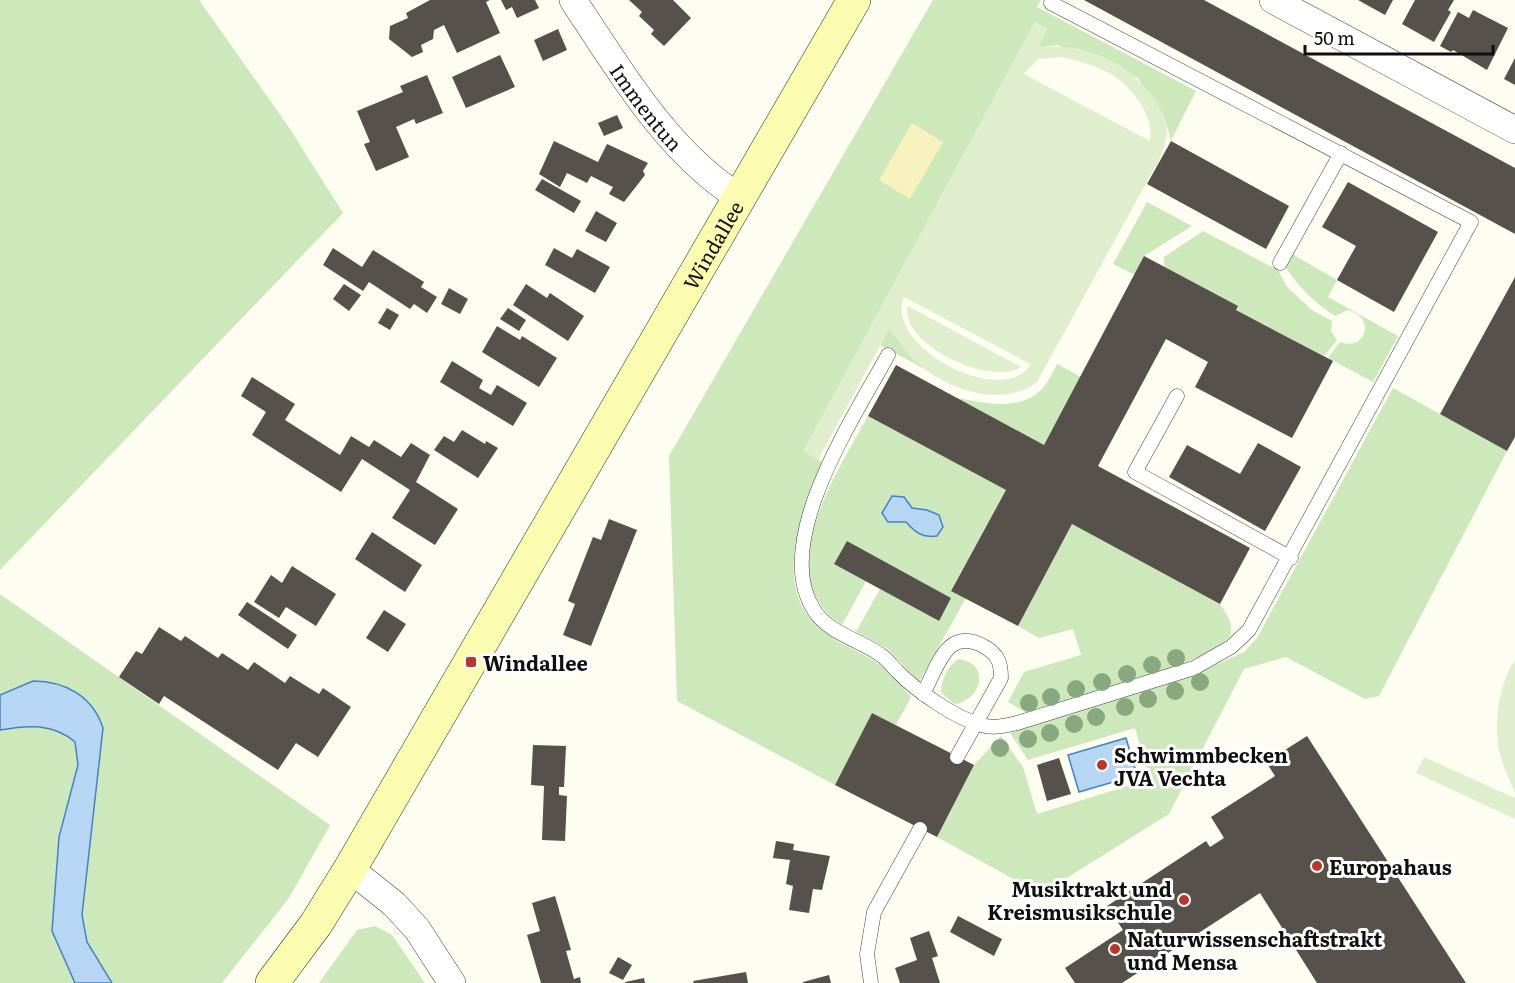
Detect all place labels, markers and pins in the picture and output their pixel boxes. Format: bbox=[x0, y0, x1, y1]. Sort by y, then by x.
place label: Windallee bbox=[483, 647, 588, 677]
marker: Windallee bbox=[464, 655, 478, 669]
place label: Schwimmbecken JVA Vechta bbox=[1114, 739, 1288, 792]
marker: Schwimmbecken JVA Vechta bbox=[1095, 758, 1109, 772]
place label: Europahaus bbox=[1329, 851, 1452, 881]
marker: Europahaus bbox=[1310, 859, 1324, 873]
place label: Musiktrakt und Kreismusikschule bbox=[987, 873, 1172, 926]
marker: Musiktrakt und Kreismusikschule bbox=[1177, 893, 1191, 907]
place label: Naturwissenschaftstrakt und Mensa bbox=[1127, 923, 1383, 976]
marker: Naturwissenschaftstrakt und Mensa bbox=[1108, 942, 1122, 956]

